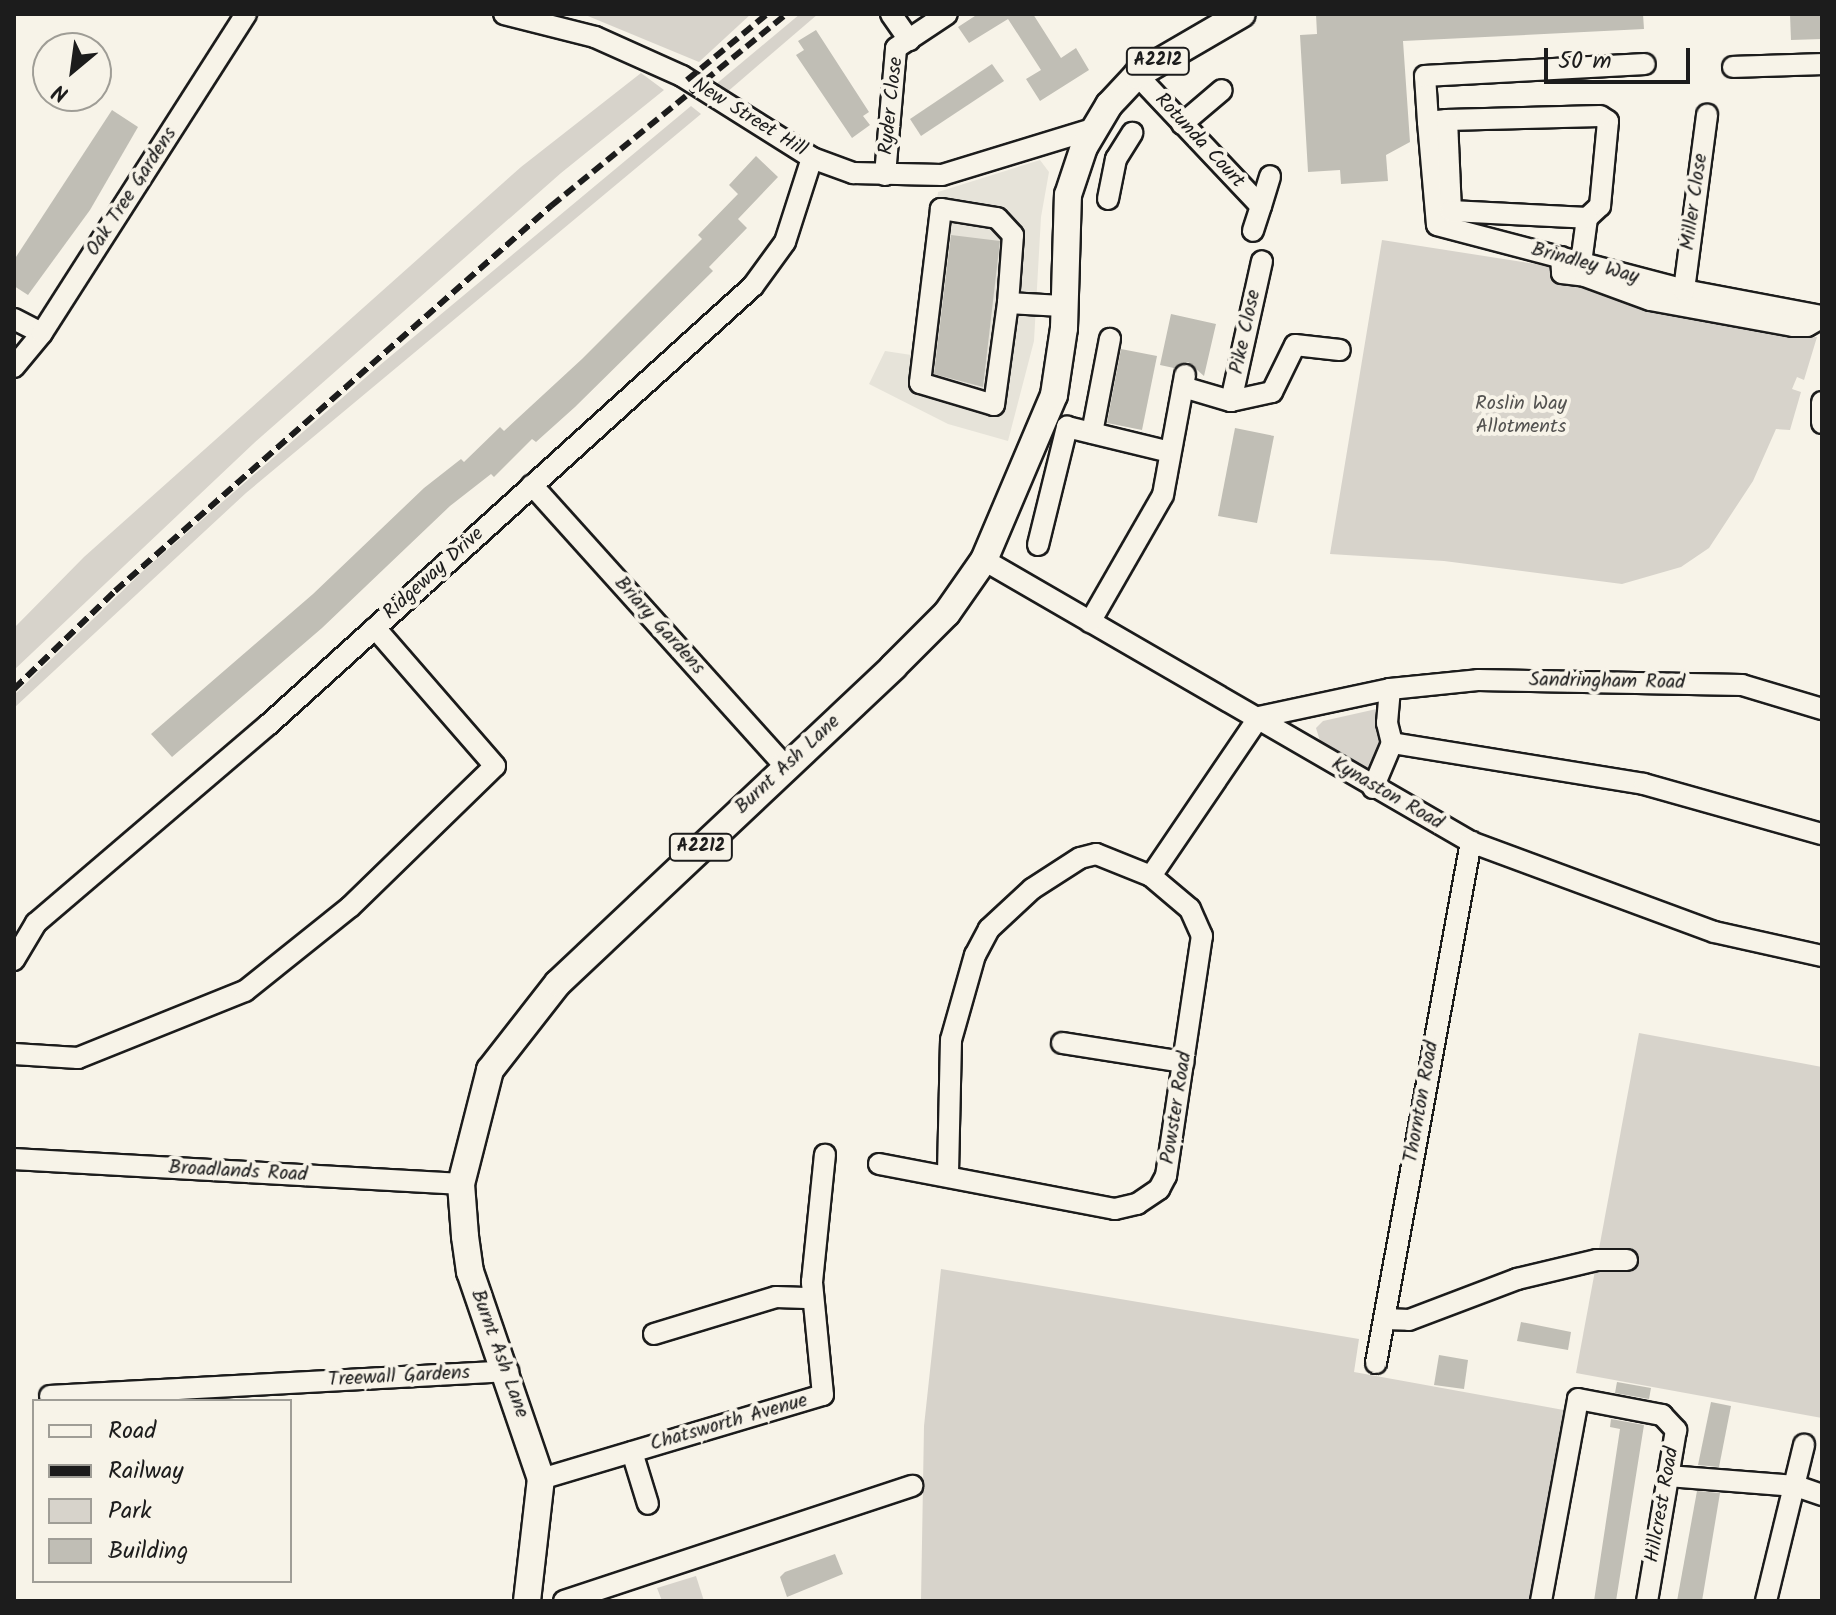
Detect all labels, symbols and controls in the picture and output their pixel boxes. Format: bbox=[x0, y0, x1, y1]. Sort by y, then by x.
north arrow bbox=[32, 32, 112, 112]
scale bar bbox=[1548, 32, 1694, 82]
text: 50 m bbox=[1558, 42, 1612, 81]
road number: A2212 bbox=[1124, 47, 1192, 75]
street label: Ryder Close bbox=[875, 56, 909, 156]
text: N bbox=[47, 73, 76, 110]
street label: New Street Hill bbox=[687, 73, 811, 163]
street label: Rotunda Court bbox=[1149, 89, 1249, 193]
street label: Oak Tree Gardens bbox=[81, 123, 183, 261]
street label: Miller Close bbox=[1676, 152, 1714, 252]
street label: Brindley Way bbox=[1529, 238, 1641, 290]
street label: Pike Close bbox=[1225, 288, 1267, 376]
park label: Roslin Way Allotments bbox=[1475, 393, 1567, 440]
street label: Ridgeway Drive bbox=[379, 523, 489, 625]
street label: Briary Gardens bbox=[609, 572, 709, 680]
street label: Sandringham Road bbox=[1529, 669, 1685, 695]
street label: Burnt Ash Lane bbox=[731, 710, 845, 820]
street label: Kynaston Road bbox=[1327, 752, 1447, 836]
road number: A2212 bbox=[667, 833, 735, 861]
street label: Thornton Road bbox=[1399, 1039, 1445, 1165]
street label: Powster Road bbox=[1156, 1050, 1198, 1166]
street label: Broadlands Road bbox=[168, 1156, 308, 1188]
street label: Burnt Ash Lane bbox=[465, 1287, 533, 1421]
street label: Treewall Gardens bbox=[327, 1361, 471, 1393]
street label: Chatsworth Avenue bbox=[647, 1389, 811, 1457]
legend bbox=[32, 1399, 292, 1583]
text: Road bbox=[108, 1412, 156, 1451]
street label: Hillcrest Road bbox=[1641, 1445, 1685, 1565]
text: Railway bbox=[108, 1452, 184, 1491]
text: Park bbox=[108, 1492, 152, 1531]
text: Building bbox=[108, 1532, 188, 1571]

